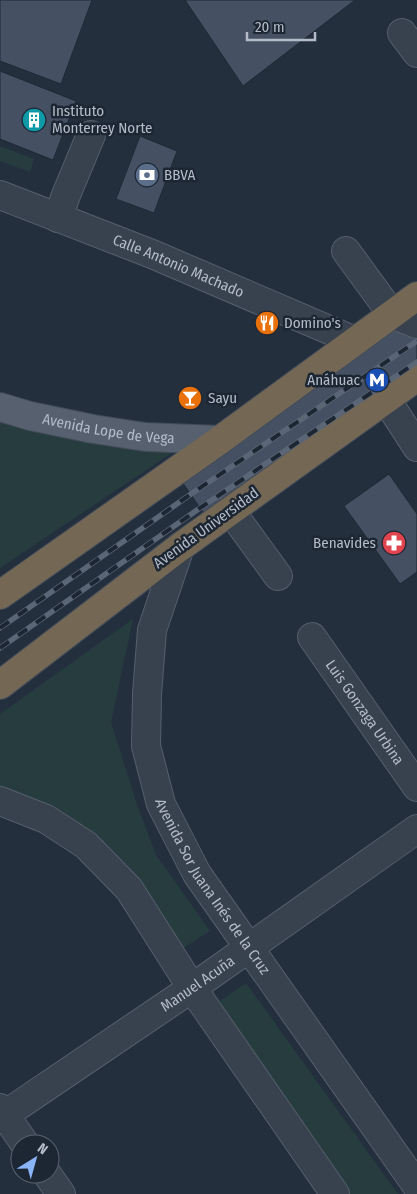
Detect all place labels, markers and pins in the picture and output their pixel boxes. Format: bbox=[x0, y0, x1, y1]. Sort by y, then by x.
place label: Instituto Monterrey Norte bbox=[52, 102, 153, 137]
building icon: Instituto Monterrey Norte bbox=[21, 107, 47, 133]
bank icon: BBVA bbox=[134, 162, 160, 188]
place label: BBVA bbox=[164, 166, 196, 184]
restaurant icon: Domino's bbox=[254, 310, 280, 336]
place label: Domino's bbox=[284, 314, 341, 332]
metro station icon: Anáhuac bbox=[364, 367, 390, 393]
place label: Anáhuac bbox=[307, 371, 361, 389]
bar icon: Sayu bbox=[177, 385, 203, 411]
place label: Sayu bbox=[208, 389, 237, 407]
pharmacy icon: Benavides bbox=[381, 530, 407, 556]
place label: Benavides bbox=[313, 534, 376, 552]

